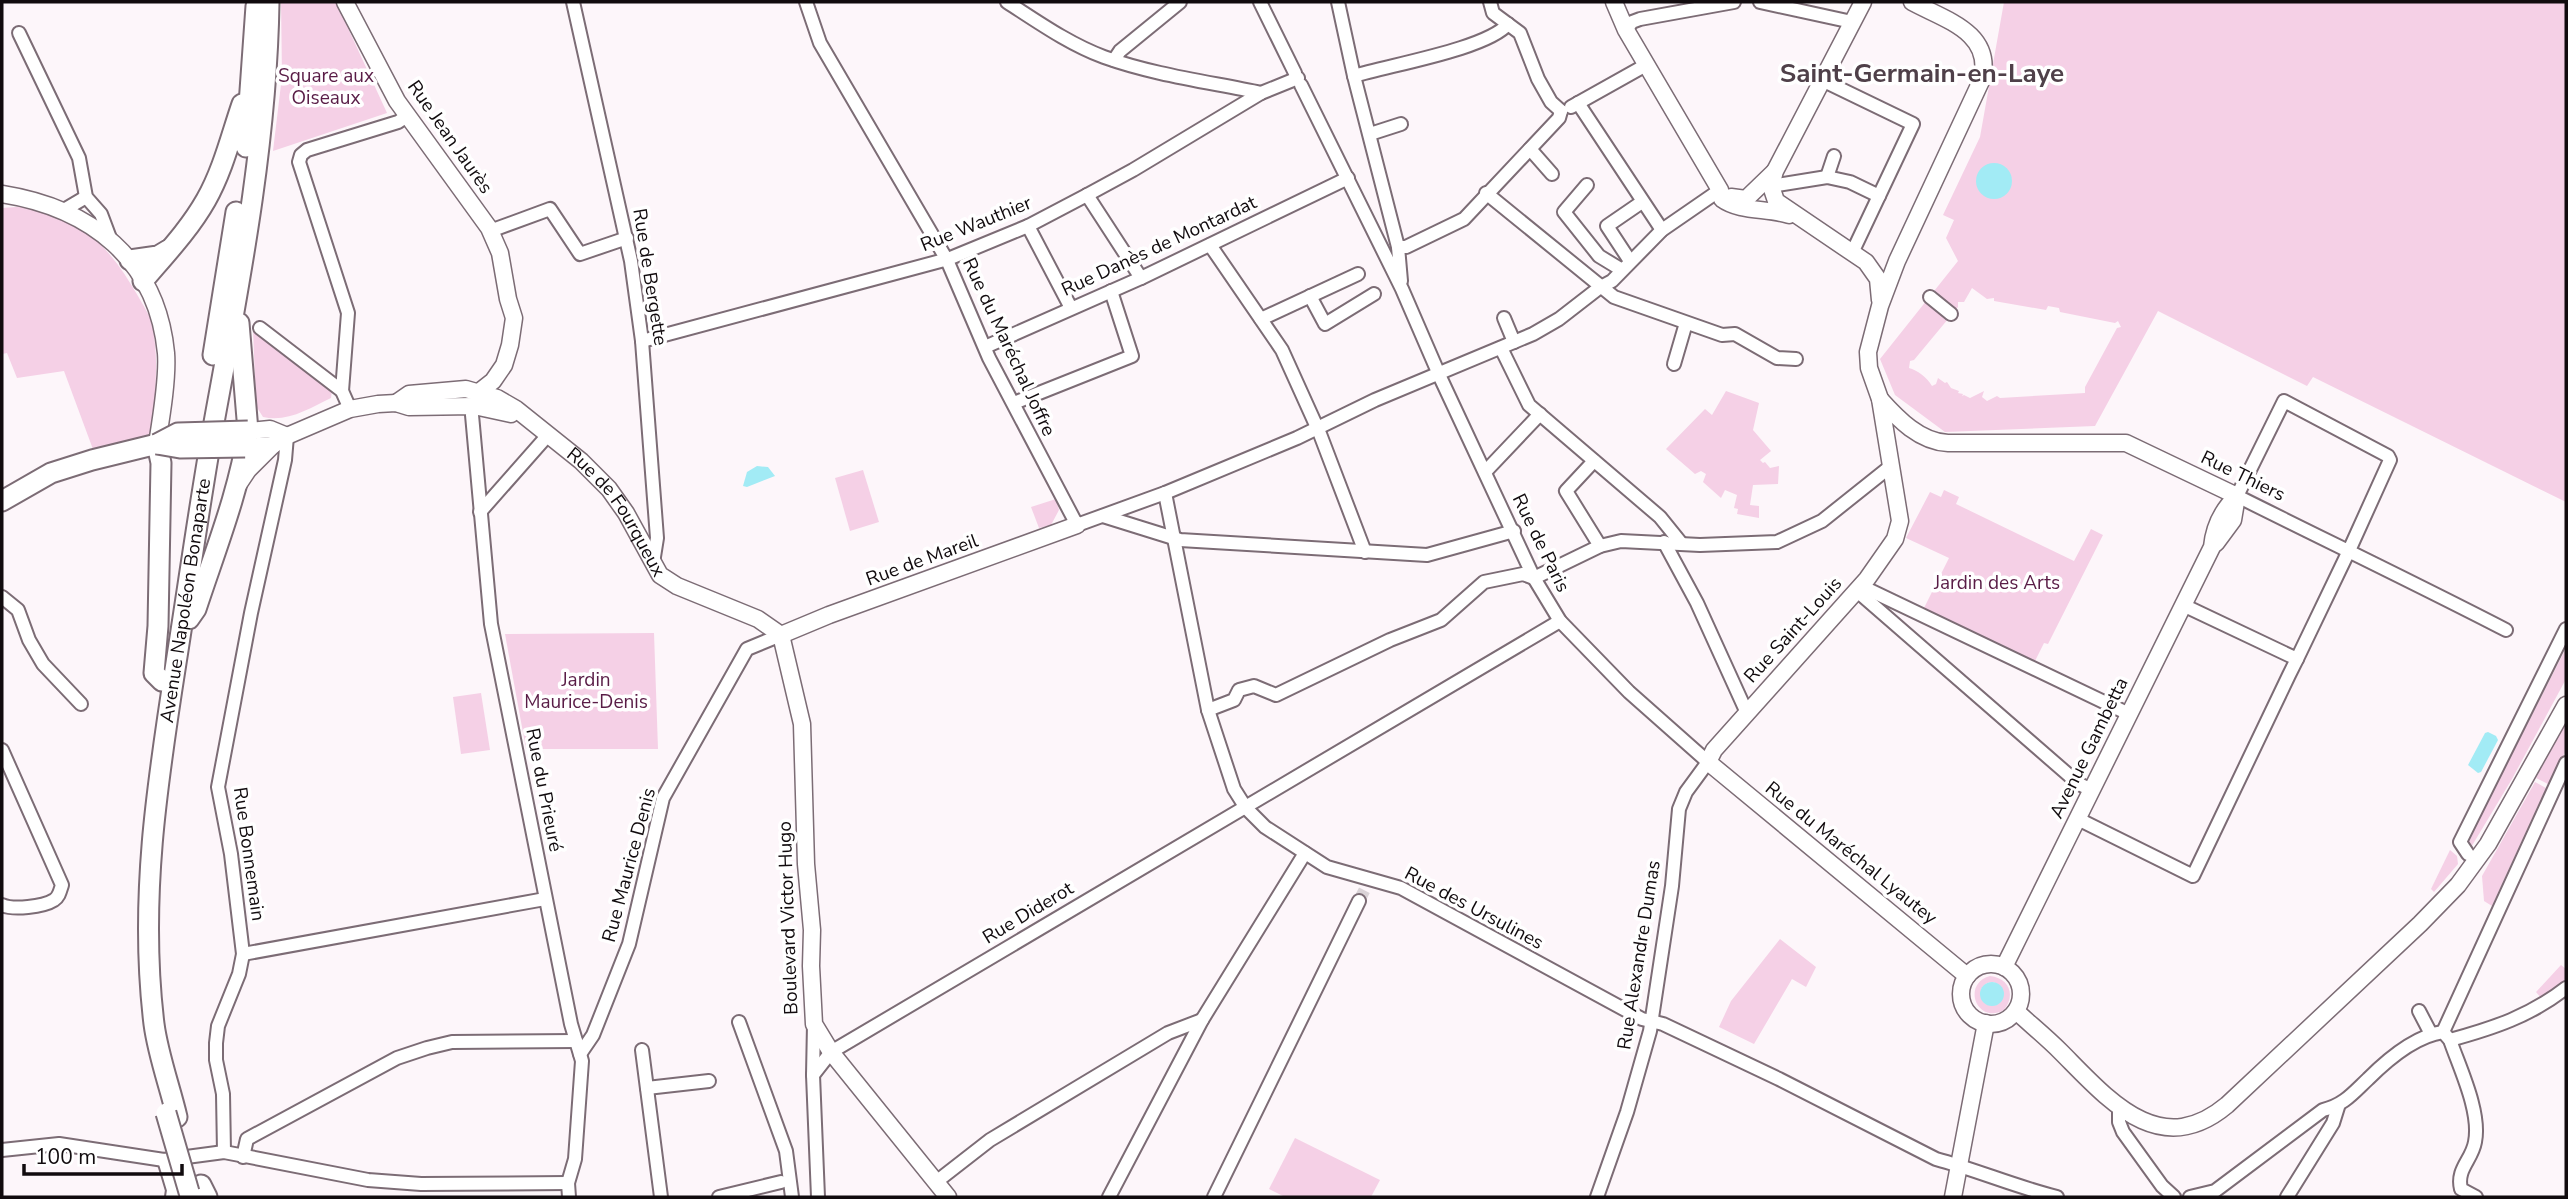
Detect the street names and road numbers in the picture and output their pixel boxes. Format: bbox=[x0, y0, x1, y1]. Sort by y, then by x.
street label: Rue Jean Jaurès bbox=[401, 75, 499, 199]
street label: Rue Danès de Montardat bbox=[1057, 189, 1261, 303]
street label: Rue Wauthier bbox=[917, 190, 1036, 258]
street label: Rue de Bergette bbox=[626, 207, 674, 347]
street label: Rue du Maréchal Joffre bbox=[956, 254, 1062, 440]
street label: Rue de Fourqueux bbox=[561, 441, 672, 581]
street label: Rue Thiers bbox=[2196, 444, 2290, 508]
street label: Avenue Napoléon Bonaparte bbox=[154, 477, 217, 725]
street label: Rue de Paris bbox=[1506, 489, 1576, 597]
street label: Rue de Mareil bbox=[862, 528, 982, 592]
street label: Rue Saint-Louis bbox=[1738, 571, 1848, 689]
street label: Avenue Gambetta bbox=[2044, 673, 2134, 823]
street label: Rue du Prieuré bbox=[519, 726, 569, 854]
street label: Rue du Maréchal Lyautey bbox=[1760, 775, 1943, 931]
street label: Rue Bonnemain bbox=[227, 785, 271, 923]
street label: Rue Maurice Denis bbox=[596, 785, 662, 945]
street label: Boulevard Victor Hugo bbox=[772, 821, 804, 1015]
street label: Rue Alexandre Dumas bbox=[1611, 858, 1667, 1052]
street label: Rue des Ursulines bbox=[1400, 860, 1548, 956]
street label: Rue Diderot bbox=[978, 875, 1079, 950]

